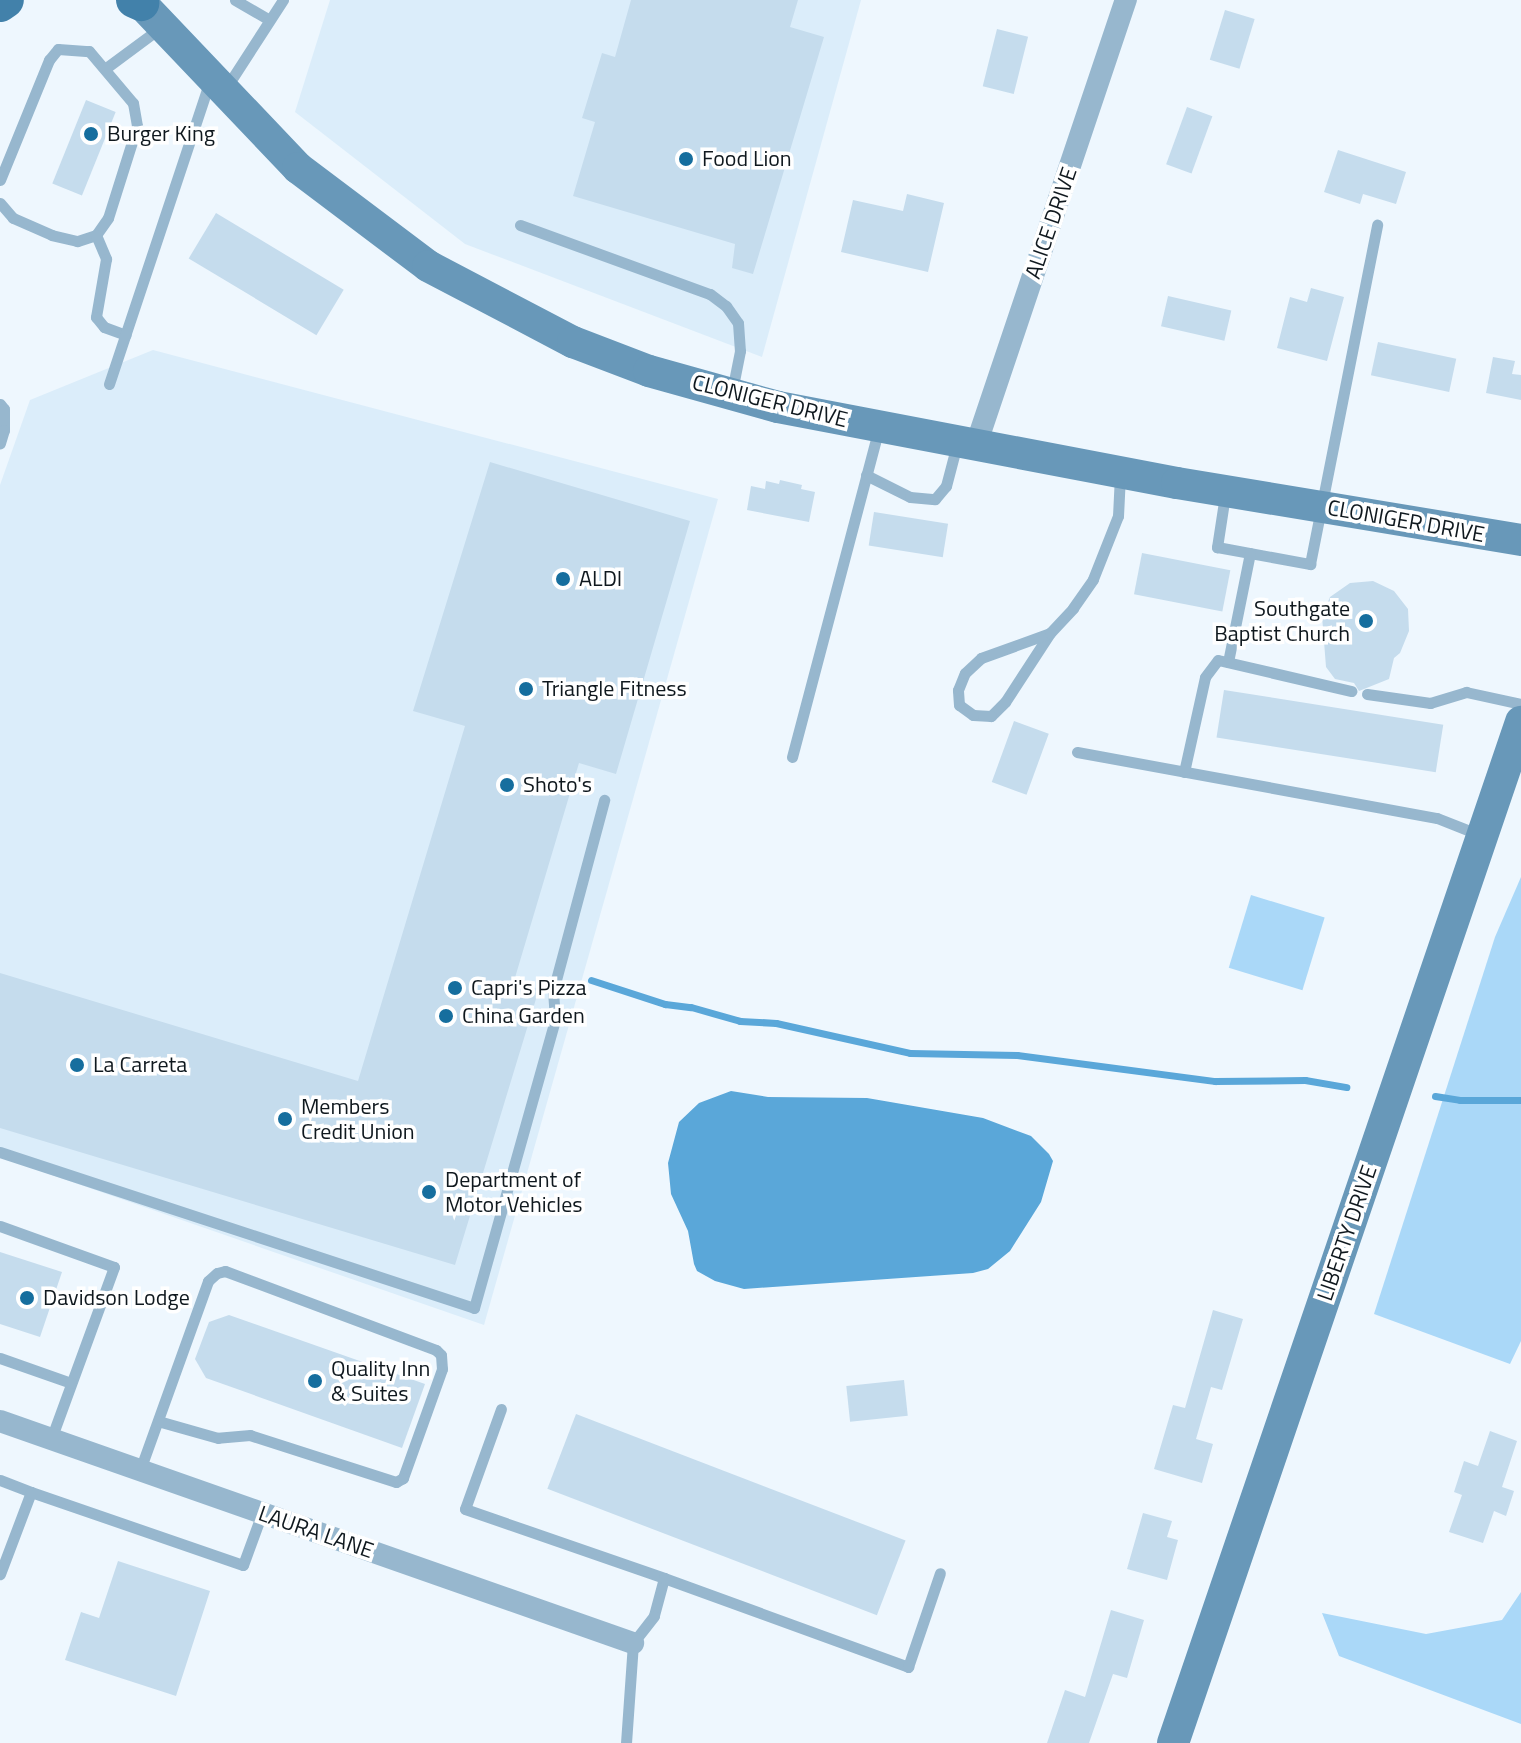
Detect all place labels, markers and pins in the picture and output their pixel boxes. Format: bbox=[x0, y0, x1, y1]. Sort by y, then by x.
place label: Burger King bbox=[107, 121, 215, 147]
marker: Burger King bbox=[82, 125, 100, 143]
place label: Food Lion bbox=[702, 146, 792, 172]
marker: Food Lion bbox=[677, 150, 695, 168]
place label: ALDI bbox=[579, 566, 622, 592]
marker: ALDI bbox=[554, 570, 572, 588]
place label: Southgate Baptist Church bbox=[1214, 595, 1350, 646]
marker: Southgate Baptist Church bbox=[1357, 612, 1375, 630]
place label: Triangle Fitness bbox=[542, 676, 687, 702]
marker: Triangle Fitness bbox=[517, 680, 535, 698]
place label: Shoto's bbox=[523, 772, 592, 798]
marker: Shoto's bbox=[498, 776, 516, 794]
place label: Capri's Pizza bbox=[471, 975, 586, 1001]
marker: Capri's Pizza bbox=[446, 979, 464, 997]
place label: China Garden bbox=[462, 1003, 585, 1029]
marker: China Garden bbox=[437, 1007, 455, 1025]
place label: La Carreta bbox=[93, 1052, 187, 1078]
marker: La Carreta bbox=[68, 1056, 86, 1074]
place label: Members Credit Union bbox=[301, 1093, 415, 1144]
marker: Members Credit Union bbox=[276, 1110, 294, 1128]
place label: Department of Motor Vehicles bbox=[445, 1166, 583, 1218]
marker: Department of Motor Vehicles bbox=[420, 1183, 438, 1201]
place label: Davidson Lodge bbox=[43, 1285, 190, 1311]
marker: Davidson Lodge bbox=[18, 1289, 36, 1307]
place label: Quality Inn & Suites bbox=[331, 1355, 430, 1406]
marker: Quality Inn & Suites bbox=[306, 1372, 324, 1390]

